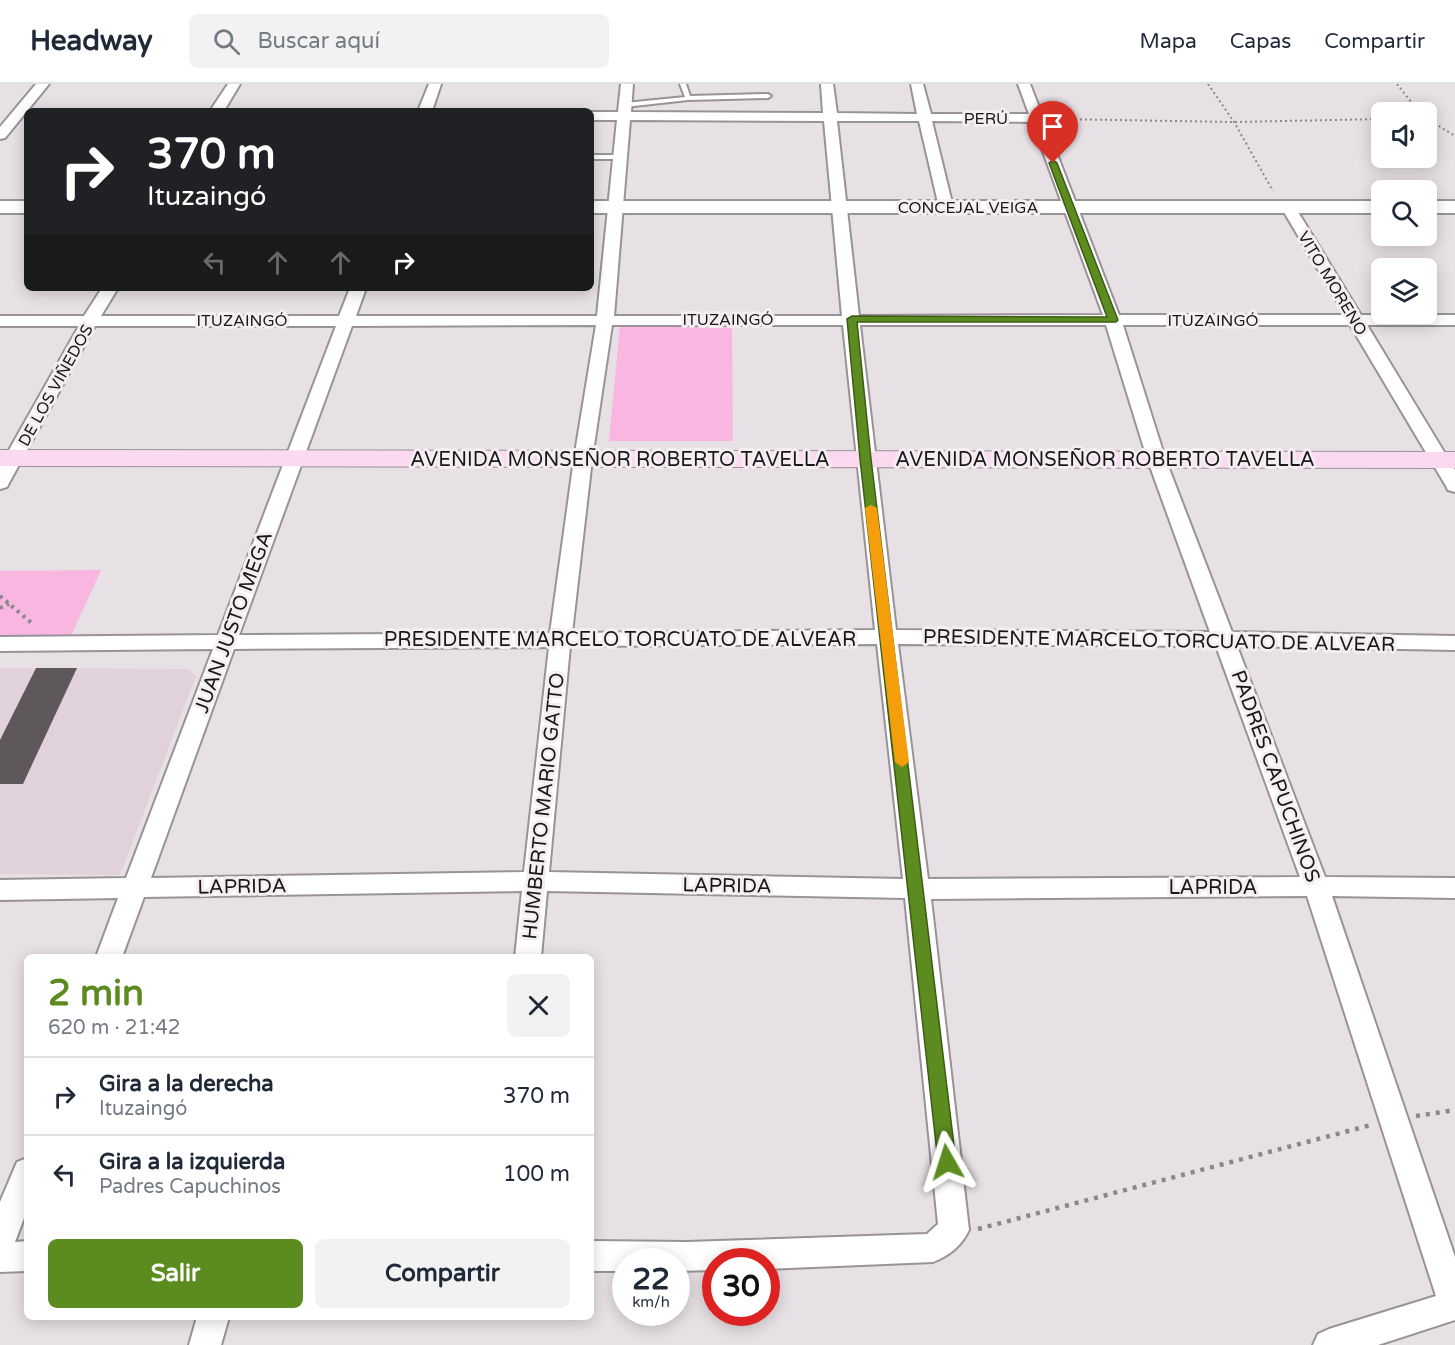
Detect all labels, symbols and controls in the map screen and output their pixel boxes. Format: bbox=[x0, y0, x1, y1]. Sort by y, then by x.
search box bbox=[189, 14, 609, 68]
text: Headway bbox=[30, 24, 153, 58]
icon: search bbox=[210, 25, 243, 58]
text: Buscar aquí bbox=[258, 28, 380, 54]
text: Mapa bbox=[1140, 29, 1197, 54]
text: Capas bbox=[1230, 29, 1291, 54]
text: Compartir bbox=[1324, 29, 1425, 54]
pin bbox=[1027, 101, 1078, 163]
map controls bbox=[1371, 102, 1437, 324]
button: sound bbox=[1371, 102, 1437, 168]
street label: PERÚ bbox=[964, 109, 1008, 129]
icon: arrive bbox=[1036, 110, 1069, 143]
text: 370 m bbox=[147, 129, 276, 180]
icon: right bbox=[48, 132, 126, 210]
text: Ituzaingó bbox=[147, 180, 266, 213]
button: search bbox=[1371, 180, 1437, 246]
street label: CONCEJAL VEIGA bbox=[898, 198, 1038, 218]
street label: VITO MORENO bbox=[1293, 228, 1371, 339]
icon: left bbox=[198, 246, 231, 279]
icon: ahead bbox=[261, 246, 294, 279]
icon: ahead bbox=[324, 246, 357, 279]
icon: right bbox=[387, 246, 420, 279]
button: layers bbox=[1371, 258, 1437, 324]
street label: ITUZAINGÓ bbox=[682, 310, 774, 330]
street label: ITUZAINGÓ bbox=[196, 311, 288, 331]
street label: ITUZAINGÓ bbox=[1167, 311, 1259, 331]
street label: DE LOS VIÑEDOS bbox=[14, 321, 98, 450]
street label: AVENIDA MONSEÑOR ROBERTO TAVELLA bbox=[410, 447, 830, 472]
street label: AVENIDA MONSEÑOR ROBERTO TAVELLA bbox=[895, 447, 1315, 472]
street label: JUAN JUSTO MEGA bbox=[190, 528, 278, 716]
street label: PRESIDENTE MARCELO TORCUATO DE ALVEAR bbox=[923, 625, 1395, 657]
street label: PRESIDENTE MARCELO TORCUATO DE ALVEAR bbox=[384, 628, 856, 652]
street label: PADRES CAPUCHINOS bbox=[1226, 667, 1325, 886]
street label: HUMBERTO MARIO GATTO bbox=[518, 672, 570, 941]
street label: LAPRIDA bbox=[682, 873, 772, 899]
street label: LAPRIDA bbox=[197, 874, 287, 900]
street label: LAPRIDA bbox=[1168, 876, 1258, 900]
text: 2 min bbox=[48, 972, 144, 1015]
button: close bbox=[507, 974, 570, 1037]
text: 620 m · 21:42 bbox=[48, 1016, 180, 1040]
text: Gira a la derecha bbox=[99, 1071, 274, 1097]
icon: right bbox=[48, 1080, 81, 1113]
text: 370 m bbox=[503, 1083, 570, 1109]
text: Ituzaingó bbox=[99, 1097, 187, 1121]
position arrow bbox=[915, 1130, 979, 1194]
text: Gira a la izquierda bbox=[99, 1149, 285, 1175]
icon: left bbox=[48, 1158, 81, 1191]
text: 100 m bbox=[503, 1161, 570, 1187]
text: Padres Capuchinos bbox=[99, 1175, 281, 1199]
button: Salir bbox=[48, 1239, 303, 1308]
button: Compartir bbox=[315, 1239, 570, 1308]
speed limit sign: 30 bbox=[702, 1248, 780, 1326]
text: 22 bbox=[632, 1261, 670, 1298]
text: km/h bbox=[632, 1293, 670, 1311]

